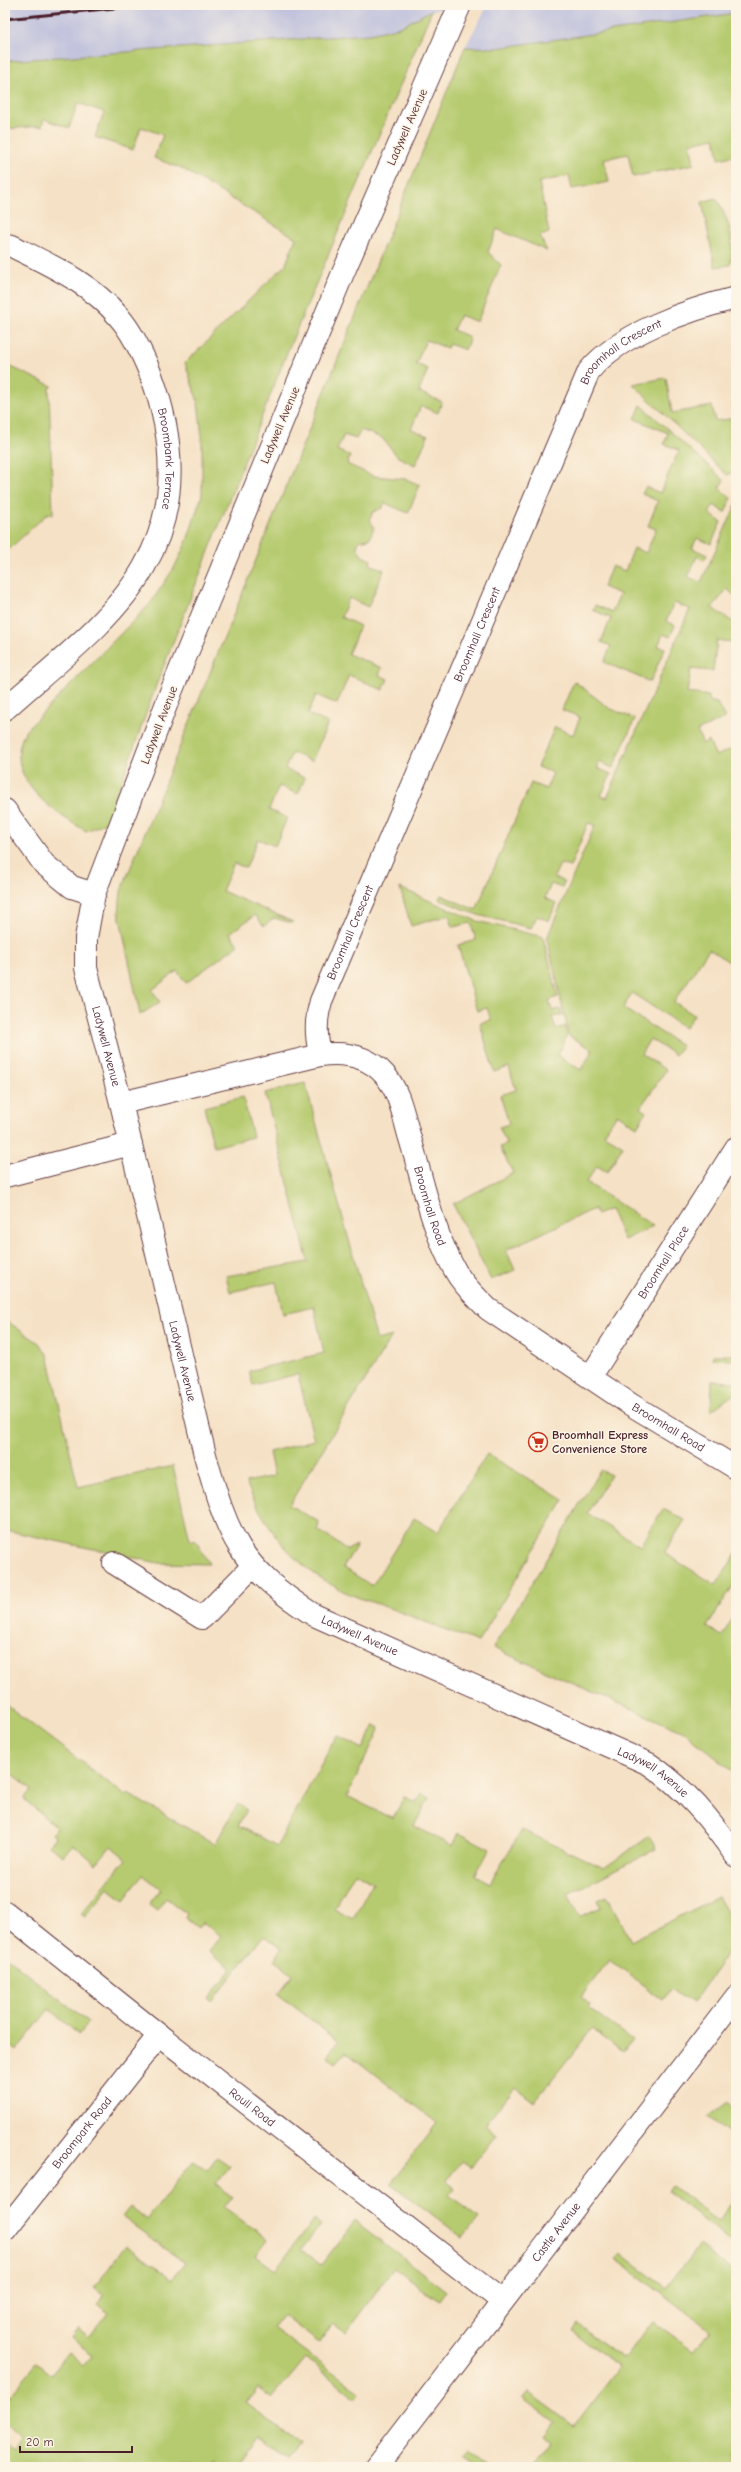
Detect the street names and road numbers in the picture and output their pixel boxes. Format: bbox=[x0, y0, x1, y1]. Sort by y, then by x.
street label: Ladywell Avenue bbox=[384, 86, 430, 168]
street label: Broomhall Crescent bbox=[577, 316, 664, 387]
street label: Ladywell Avenue bbox=[257, 384, 303, 466]
street label: Broombank Terrace bbox=[155, 407, 177, 511]
street label: Broomhall Crescent bbox=[451, 585, 503, 684]
street label: Ladywell Avenue bbox=[138, 684, 180, 766]
street label: Broomhall Crescent bbox=[324, 883, 377, 982]
street label: Ladywell Avenue bbox=[89, 1004, 123, 1088]
street label: Broomhall Road bbox=[411, 1165, 449, 1248]
street label: Broomhall Place bbox=[635, 1223, 692, 1301]
street label: Ladywell Avenue bbox=[166, 1319, 199, 1403]
street label: Broomhall Road bbox=[629, 1400, 707, 1455]
street label: Ladywell Avenue bbox=[319, 1612, 400, 1659]
street label: Ladywell Avenue bbox=[615, 1744, 692, 1800]
street label: Roull Road bbox=[226, 2085, 278, 2130]
street label: Broompark Road bbox=[49, 2094, 115, 2171]
street label: Castle Avenue bbox=[529, 2199, 583, 2265]

